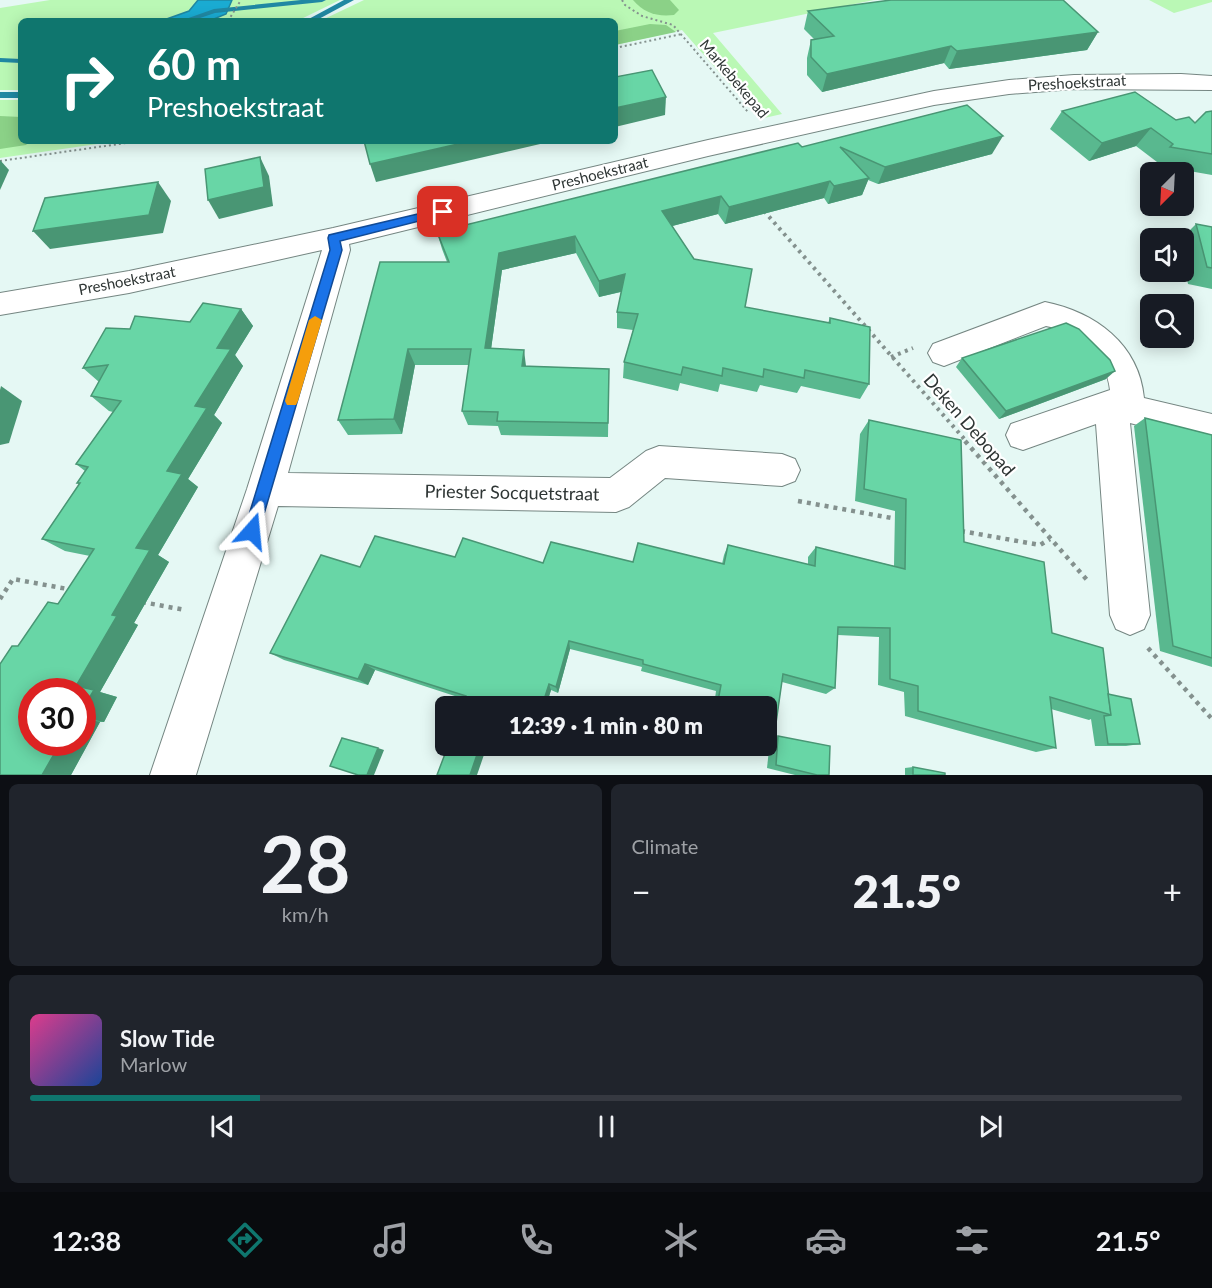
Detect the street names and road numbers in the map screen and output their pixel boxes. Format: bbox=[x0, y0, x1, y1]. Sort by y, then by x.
street label: Markebekepad bbox=[697, 35, 773, 121]
street label: Preshoekstraat bbox=[1027, 70, 1127, 94]
street label: Preshoekstraat bbox=[550, 152, 650, 194]
street label: Preshoekstraat bbox=[77, 262, 177, 298]
street label: Deken Debopad bbox=[919, 369, 1020, 480]
street label: Priester Socquetstraat bbox=[424, 479, 600, 505]

